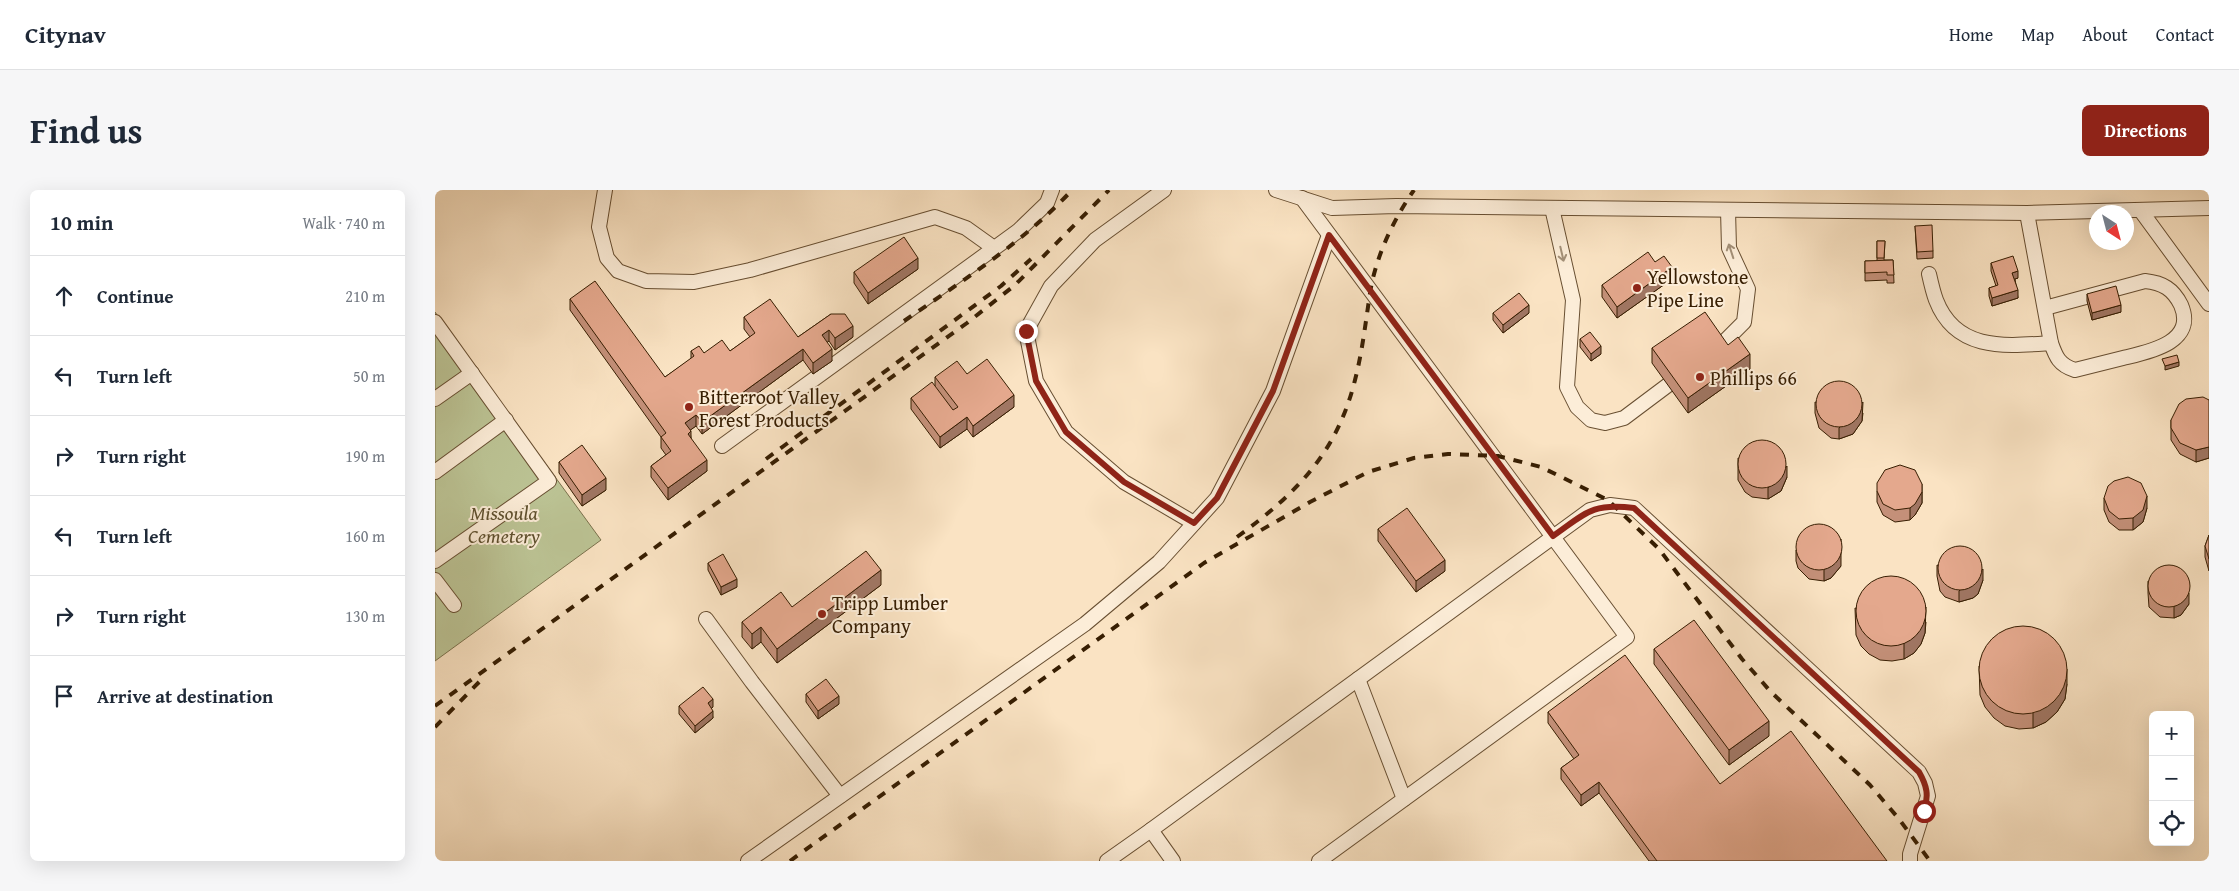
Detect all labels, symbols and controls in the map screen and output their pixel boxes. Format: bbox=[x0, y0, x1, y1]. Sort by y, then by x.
text: Citynav bbox=[25, 17, 106, 52]
text: Home bbox=[1949, 21, 1993, 48]
text: Map bbox=[2021, 21, 2054, 48]
text: About bbox=[2082, 21, 2128, 48]
text: Contact bbox=[2156, 21, 2214, 48]
text: Find us bbox=[30, 105, 143, 156]
button: Directions bbox=[2082, 105, 2209, 156]
north arrow bbox=[2089, 205, 2134, 250]
text: 10 min bbox=[50, 207, 113, 238]
text: Walk · 740 m bbox=[302, 211, 385, 235]
one-way arrow bbox=[1726, 243, 1736, 259]
one-way arrow bbox=[1558, 245, 1567, 261]
place label: Yellowstone Pipe Line bbox=[1647, 262, 1748, 314]
icon: ahead bbox=[50, 282, 78, 310]
text: Continue bbox=[97, 282, 174, 310]
marker: Yellowstone Pipe Line bbox=[1631, 282, 1643, 294]
text: 210 m bbox=[345, 284, 385, 308]
route end bbox=[1015, 320, 1038, 343]
icon: left bbox=[50, 362, 78, 390]
text: Turn left bbox=[97, 362, 172, 390]
place label: Phillips 66 bbox=[1710, 363, 1797, 392]
text: 50 m bbox=[353, 364, 385, 388]
marker: Phillips 66 bbox=[1694, 371, 1706, 383]
place label: Bitterroot Valley Forest Products bbox=[699, 382, 839, 434]
marker: Bitterroot Valley Forest Products bbox=[683, 401, 695, 413]
icon: right bbox=[50, 442, 78, 470]
text: Turn right bbox=[97, 442, 186, 470]
text: 190 m bbox=[345, 444, 385, 468]
park label: Missoula Cemetery bbox=[468, 498, 540, 550]
icon: left bbox=[50, 522, 78, 550]
text: Turn left bbox=[97, 522, 172, 550]
text: 160 m bbox=[345, 524, 385, 548]
place label: Tripp Lumber Company bbox=[832, 588, 948, 640]
icon: right bbox=[50, 602, 78, 630]
text: Turn right bbox=[97, 602, 186, 630]
text: 130 m bbox=[345, 604, 385, 628]
marker: Tripp Lumber Company bbox=[816, 608, 828, 620]
icon: arrive bbox=[50, 682, 78, 710]
text: Arrive at destination bbox=[97, 682, 273, 710]
map controls bbox=[2149, 711, 2194, 846]
button: + bbox=[2149, 711, 2194, 756]
button: − bbox=[2149, 756, 2194, 801]
route start bbox=[1913, 800, 1936, 823]
button: locate bbox=[2149, 801, 2194, 846]

